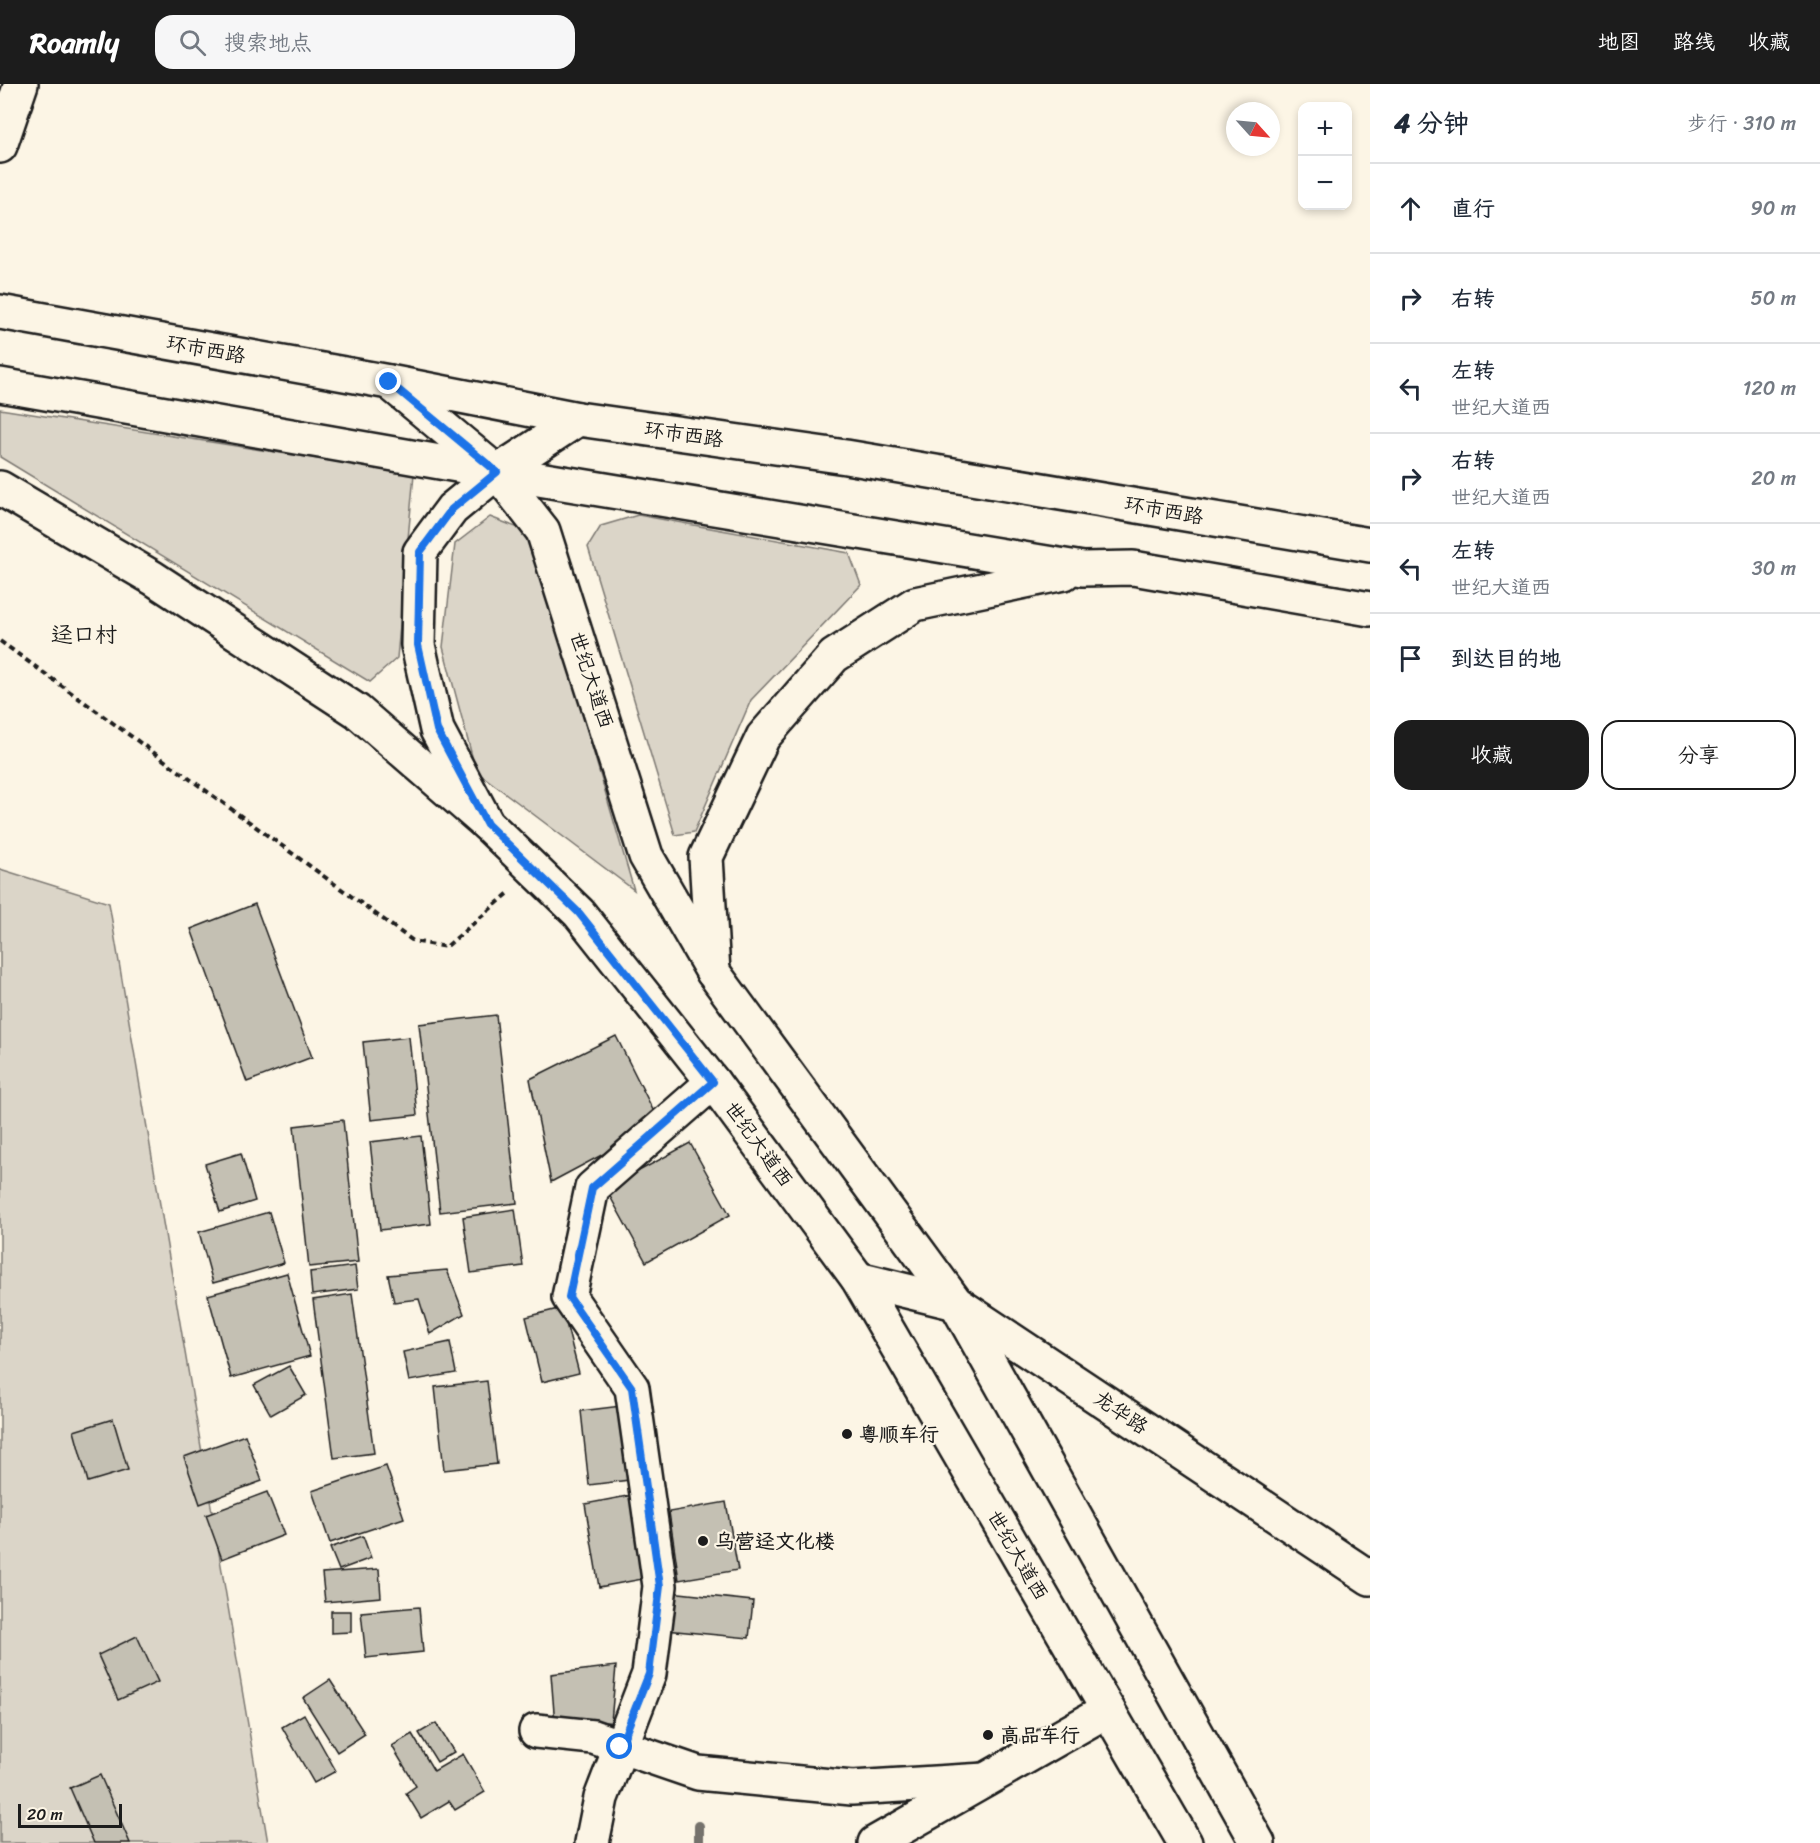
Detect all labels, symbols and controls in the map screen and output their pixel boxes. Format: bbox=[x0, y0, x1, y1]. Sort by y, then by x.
search box bbox=[155, 15, 575, 69]
text: Roamly bbox=[30, 18, 119, 67]
text: 搜索地点 bbox=[224, 23, 312, 62]
text: 地图 bbox=[1598, 23, 1640, 61]
text: 路线 bbox=[1673, 23, 1715, 61]
text: 收藏 bbox=[1748, 23, 1790, 61]
icon: search bbox=[176, 26, 209, 59]
text: 4 分钟 bbox=[1394, 100, 1469, 146]
north arrow bbox=[1226, 102, 1280, 156]
map controls bbox=[1298, 102, 1352, 210]
button: + bbox=[1298, 102, 1352, 156]
text: 步行 · 310 m bbox=[1687, 106, 1796, 141]
button: − bbox=[1298, 156, 1352, 210]
text: 直行 bbox=[1451, 189, 1495, 228]
text: 90 m bbox=[1751, 191, 1796, 226]
icon: ahead bbox=[1394, 192, 1427, 225]
text: 右转 bbox=[1451, 279, 1495, 318]
text: 50 m bbox=[1751, 281, 1796, 316]
icon: right bbox=[1394, 282, 1427, 315]
street label: 环市西路 bbox=[163, 325, 249, 374]
text: 左转 bbox=[1451, 351, 1495, 390]
route end bbox=[375, 368, 401, 394]
text: 120 m bbox=[1743, 371, 1796, 406]
icon: left bbox=[1394, 372, 1427, 405]
text: 世纪大道西 bbox=[1451, 390, 1551, 425]
street label: 环市西路 bbox=[642, 412, 727, 458]
text: 右转 bbox=[1451, 441, 1495, 480]
text: 20 m bbox=[1751, 461, 1796, 496]
icon: right bbox=[1394, 462, 1427, 495]
text: 世纪大道西 bbox=[1451, 480, 1551, 515]
street label: 环市西路 bbox=[1121, 486, 1207, 535]
text: 左转 bbox=[1451, 531, 1495, 570]
text: 30 m bbox=[1752, 551, 1796, 586]
icon: left bbox=[1394, 552, 1427, 585]
text: 世纪大道西 bbox=[1451, 570, 1551, 605]
district label: 迳口村 bbox=[51, 615, 117, 654]
street label: 世纪大道西 bbox=[559, 627, 624, 733]
text: 到达目的地 bbox=[1451, 639, 1561, 678]
icon: arrive bbox=[1394, 642, 1427, 675]
button: 收藏 bbox=[1394, 720, 1589, 790]
button: 分享 bbox=[1601, 720, 1796, 790]
street label: 世纪大道西 bbox=[715, 1094, 802, 1195]
street label: 龙华路 bbox=[1086, 1381, 1156, 1444]
place label: 粤顺车行 bbox=[859, 1417, 939, 1452]
marker: 粤顺车行 bbox=[840, 1427, 854, 1441]
street label: 世纪大道西 bbox=[977, 1503, 1058, 1607]
place label: 乌营迳文化楼 bbox=[715, 1524, 835, 1559]
marker: 乌营迳文化楼 bbox=[696, 1534, 710, 1548]
place label: 高品车行 bbox=[1000, 1718, 1080, 1753]
marker: 高品车行 bbox=[981, 1728, 995, 1742]
route start bbox=[606, 1733, 632, 1759]
text: 20 m bbox=[27, 1800, 63, 1829]
scale bar bbox=[18, 1801, 122, 1828]

